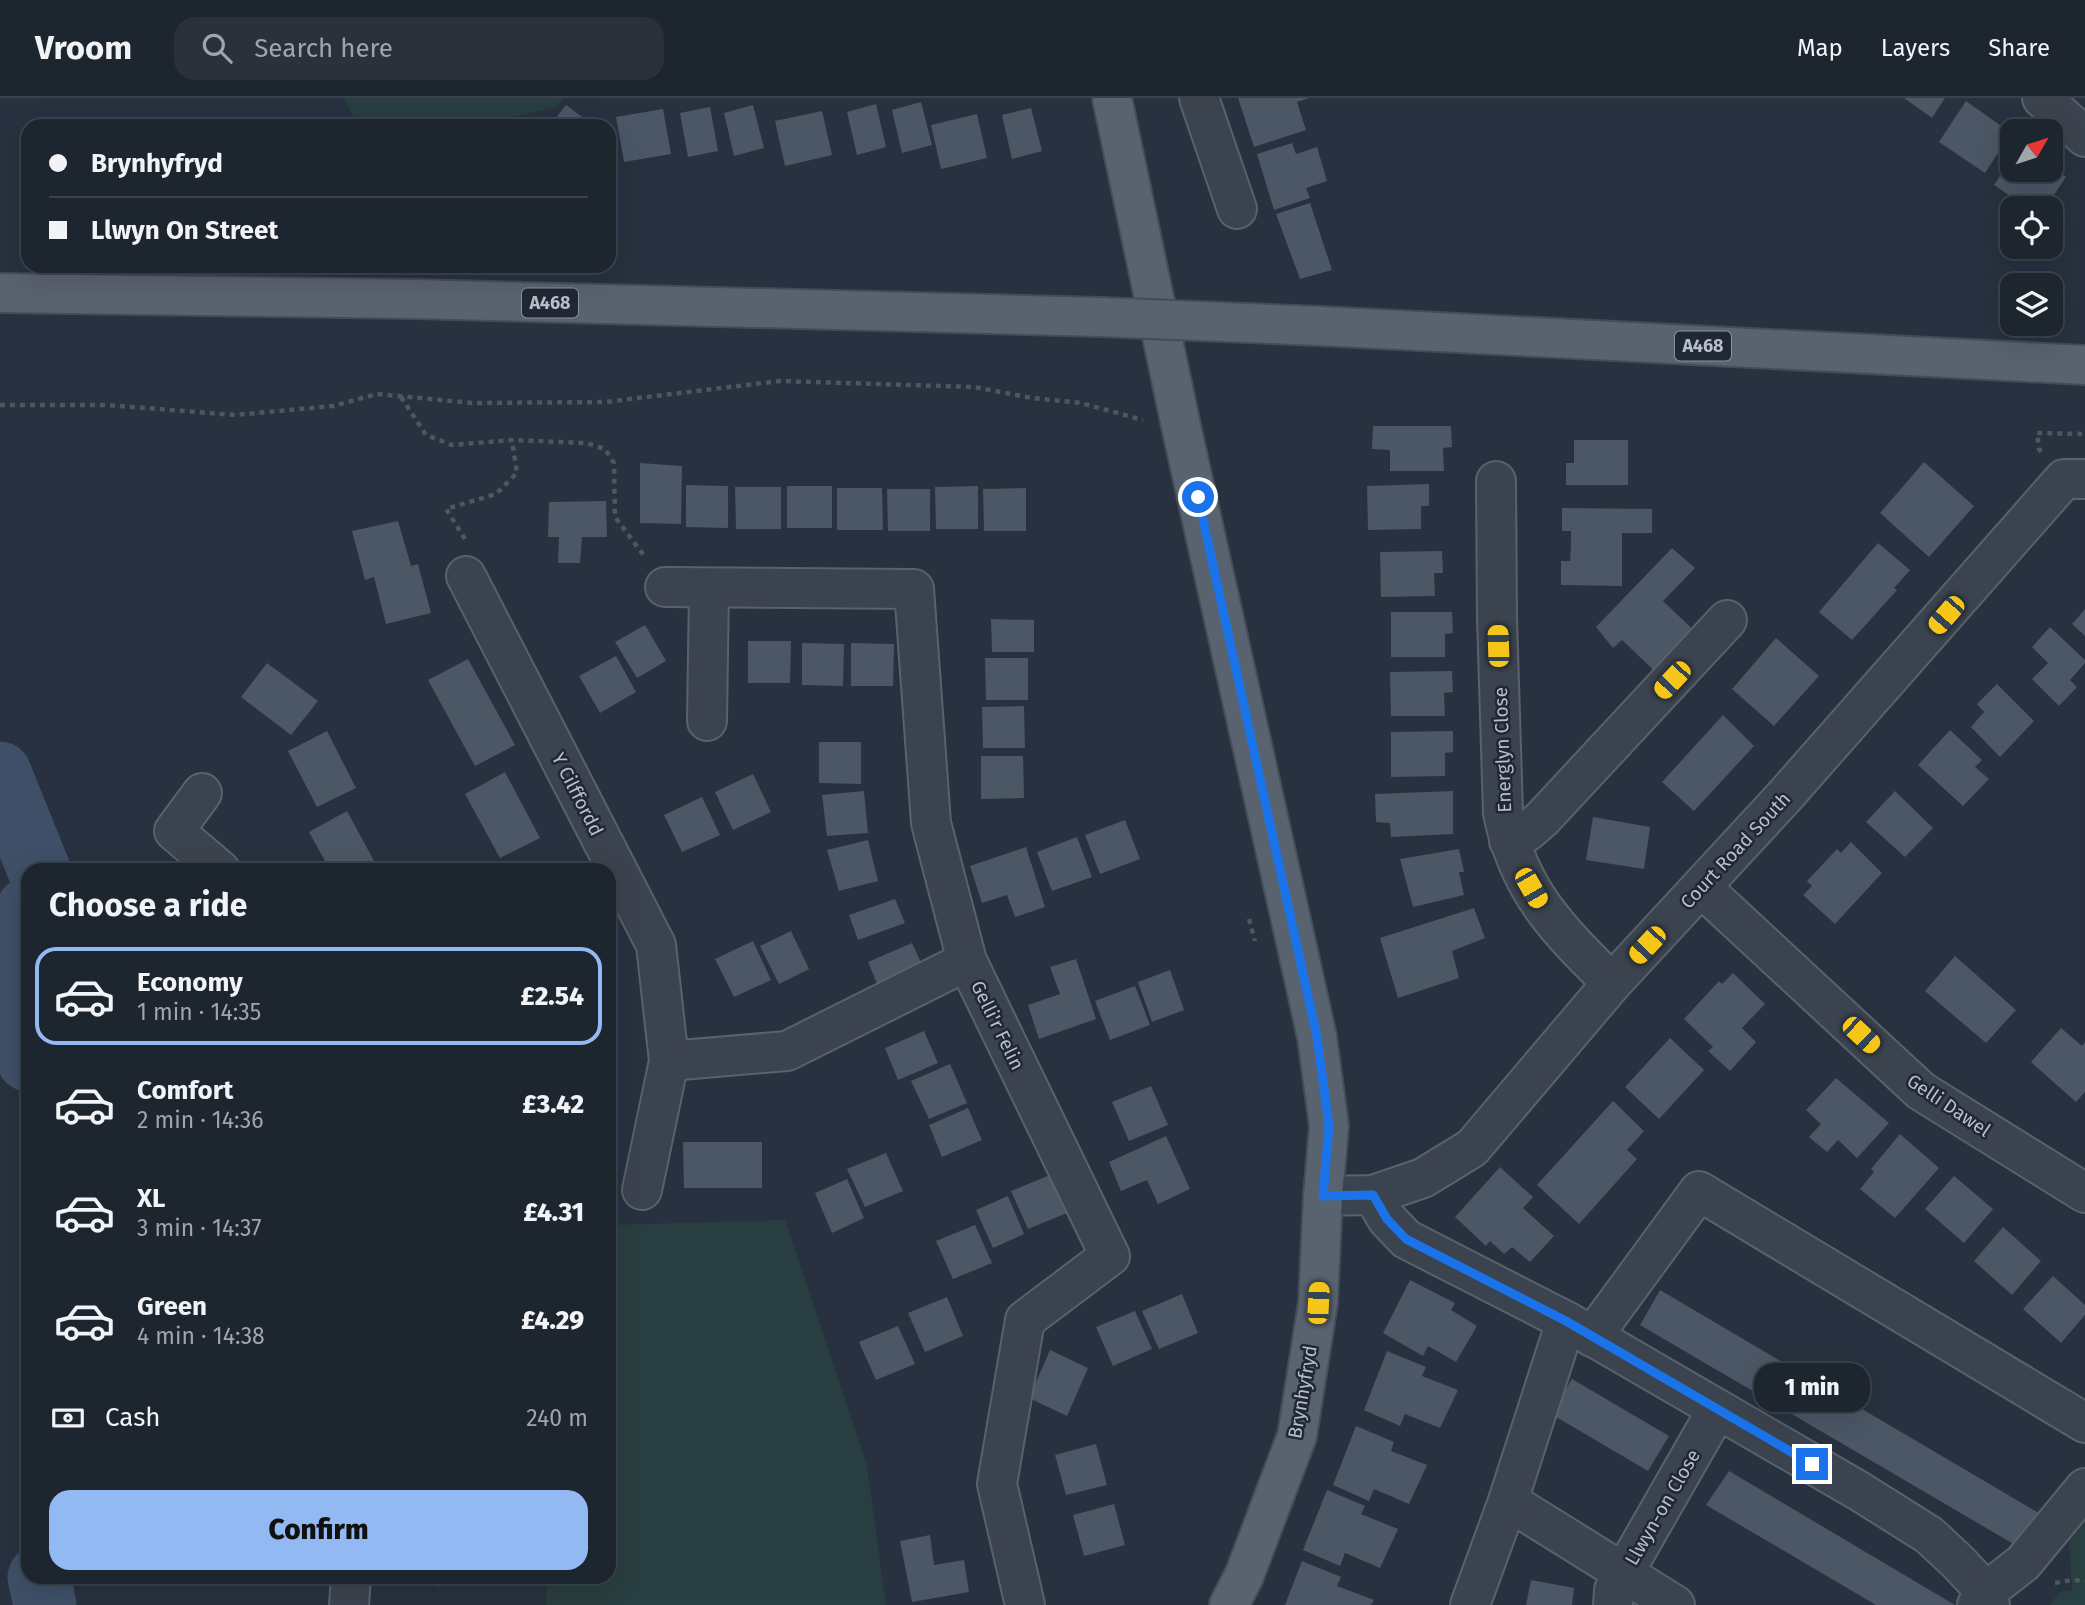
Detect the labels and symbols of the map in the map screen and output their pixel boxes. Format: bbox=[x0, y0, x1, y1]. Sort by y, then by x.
north arrow bbox=[2000, 119, 2063, 182]
road number: A468 bbox=[522, 288, 578, 318]
road number: A468 bbox=[1675, 332, 1731, 360]
route start bbox=[1182, 481, 1214, 513]
car bbox=[1925, 592, 1968, 638]
car bbox=[1487, 625, 1510, 667]
car bbox=[1650, 657, 1695, 703]
street label: Energlyn Close bbox=[1489, 687, 1516, 813]
street label: Y Cilffordd bbox=[547, 749, 608, 840]
street label: Court Road South bbox=[1675, 787, 1795, 913]
car bbox=[1512, 865, 1551, 911]
car bbox=[1625, 922, 1670, 968]
street label: Gelli'r Felin bbox=[966, 977, 1029, 1074]
car bbox=[1839, 1013, 1884, 1057]
street label: Gelli Dawel bbox=[1903, 1069, 1995, 1142]
car bbox=[1307, 1281, 1330, 1325]
street label: Brynhyfryd bbox=[1283, 1344, 1322, 1440]
callout: 1 min bbox=[1754, 1362, 1870, 1412]
street label: Llwyn-on Close bbox=[1620, 1445, 1705, 1569]
route end bbox=[1796, 1448, 1828, 1480]

